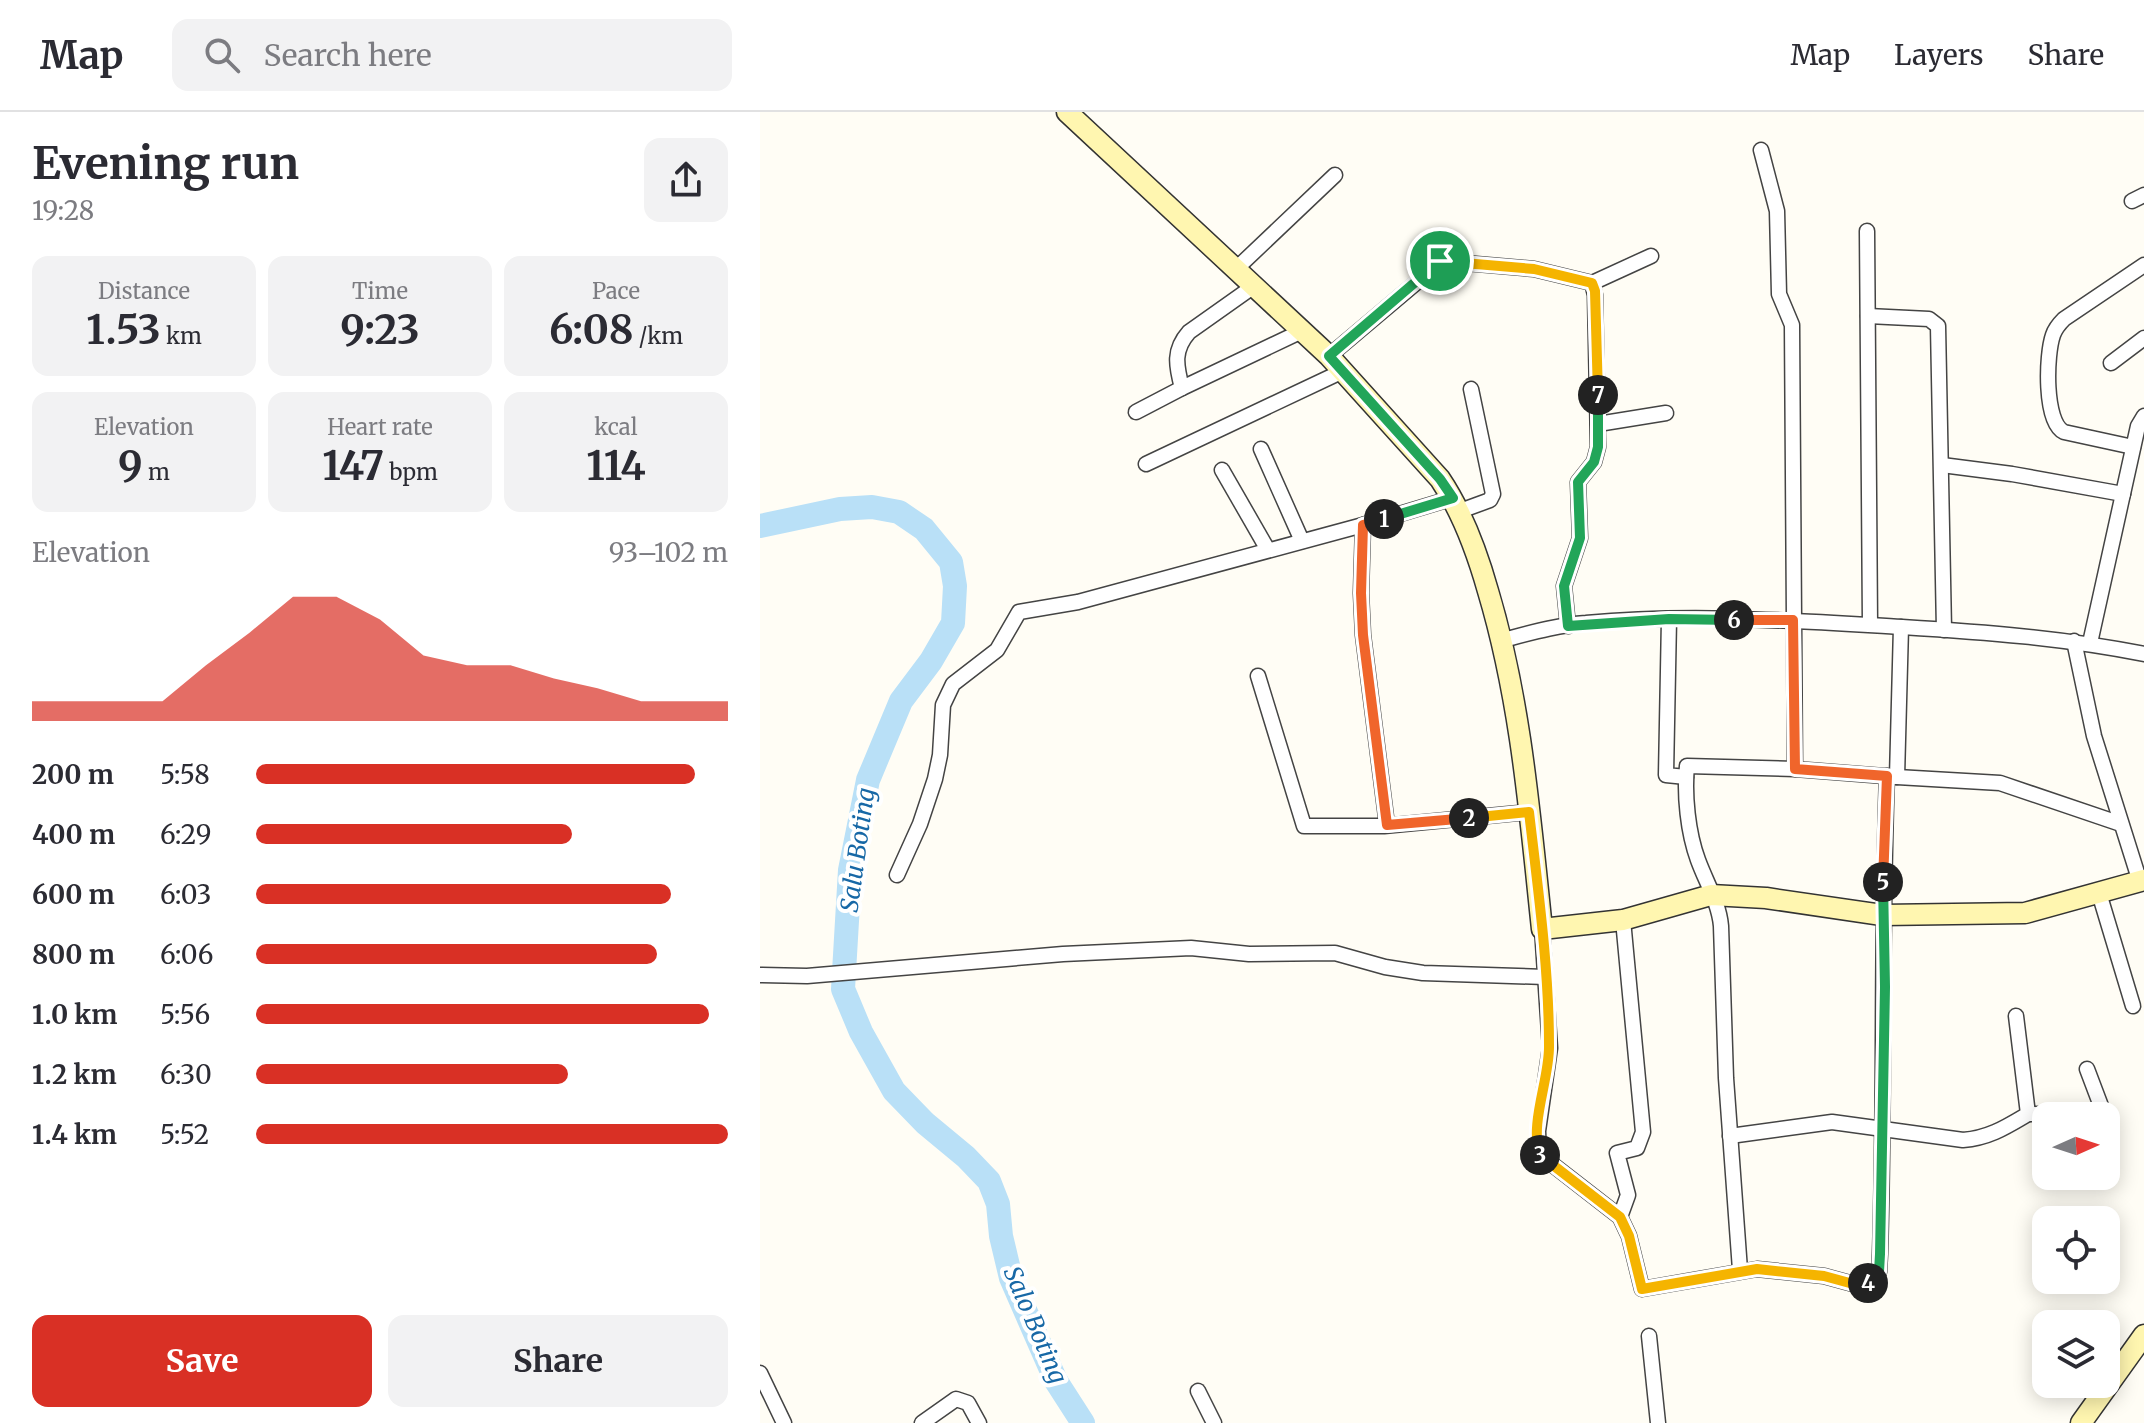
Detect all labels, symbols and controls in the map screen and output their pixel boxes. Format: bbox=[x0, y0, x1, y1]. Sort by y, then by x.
search box bbox=[172, 19, 732, 91]
text: Map bbox=[40, 32, 124, 79]
icon: search bbox=[200, 33, 244, 77]
text: Search here bbox=[264, 36, 432, 74]
text: Map bbox=[1790, 37, 1850, 73]
text: Layers bbox=[1894, 37, 1983, 73]
text: Share bbox=[2027, 37, 2104, 73]
text: Evening run bbox=[32, 136, 299, 191]
button: share bbox=[644, 138, 728, 222]
text: 19:28 bbox=[32, 194, 94, 227]
pin bbox=[1406, 227, 1474, 295]
icon: arrive bbox=[1418, 239, 1462, 283]
text: Distance bbox=[98, 277, 190, 305]
text: Time bbox=[352, 277, 408, 305]
text: Pace bbox=[592, 277, 640, 305]
text: 1.53 bbox=[86, 305, 161, 355]
text: 9:23 bbox=[340, 305, 420, 355]
text: 6:08 bbox=[549, 305, 634, 355]
text: km bbox=[161, 322, 202, 350]
text: /km bbox=[634, 322, 683, 350]
pin: 7 bbox=[1578, 375, 1618, 415]
text: 7 bbox=[1591, 381, 1605, 409]
text: Elevation bbox=[94, 413, 194, 441]
text: Heart rate bbox=[327, 413, 433, 441]
text: kcal bbox=[594, 413, 638, 441]
text: 9 bbox=[118, 441, 143, 491]
text: 147 bbox=[322, 441, 384, 491]
text: 114 bbox=[586, 441, 646, 491]
text: m bbox=[143, 458, 170, 486]
text: bpm bbox=[384, 458, 438, 486]
pin: 1 bbox=[1364, 499, 1404, 539]
text: 1 bbox=[1379, 505, 1389, 533]
text: Elevation bbox=[32, 536, 150, 569]
text: 93–102 m bbox=[609, 536, 728, 569]
pin: 6 bbox=[1714, 600, 1754, 640]
text: 6 bbox=[1727, 606, 1741, 634]
text: 200 m bbox=[32, 758, 114, 791]
text: 5:58 bbox=[160, 758, 210, 791]
water label: Salu Boting bbox=[833, 786, 882, 914]
pin: 2 bbox=[1449, 798, 1489, 838]
text: 2 bbox=[1463, 804, 1475, 832]
text: 400 m bbox=[32, 818, 115, 851]
text: 6:29 bbox=[160, 818, 211, 851]
pin: 5 bbox=[1863, 862, 1903, 902]
text: 5 bbox=[1877, 868, 1889, 896]
text: 600 m bbox=[32, 878, 115, 911]
text: 6:03 bbox=[160, 878, 211, 911]
text: 800 m bbox=[32, 938, 115, 971]
text: 6:06 bbox=[160, 938, 213, 971]
text: 1.0 km bbox=[32, 998, 117, 1031]
text: 5:56 bbox=[160, 998, 210, 1031]
text: 1.2 km bbox=[32, 1058, 117, 1091]
text: 6:30 bbox=[160, 1058, 212, 1091]
north arrow bbox=[2032, 1102, 2120, 1190]
map controls bbox=[2032, 1102, 2120, 1398]
text: 1.4 km bbox=[32, 1118, 117, 1151]
text: 5:52 bbox=[160, 1118, 209, 1151]
pin: 3 bbox=[1520, 1135, 1560, 1175]
text: 3 bbox=[1534, 1141, 1546, 1169]
button: locate bbox=[2032, 1206, 2120, 1294]
water label: Salo Boting bbox=[997, 1262, 1074, 1388]
pin: 4 bbox=[1848, 1263, 1888, 1303]
text: 4 bbox=[1861, 1269, 1875, 1297]
button: layers bbox=[2032, 1310, 2120, 1398]
button: Save bbox=[32, 1315, 372, 1407]
button: Share bbox=[388, 1315, 728, 1407]

